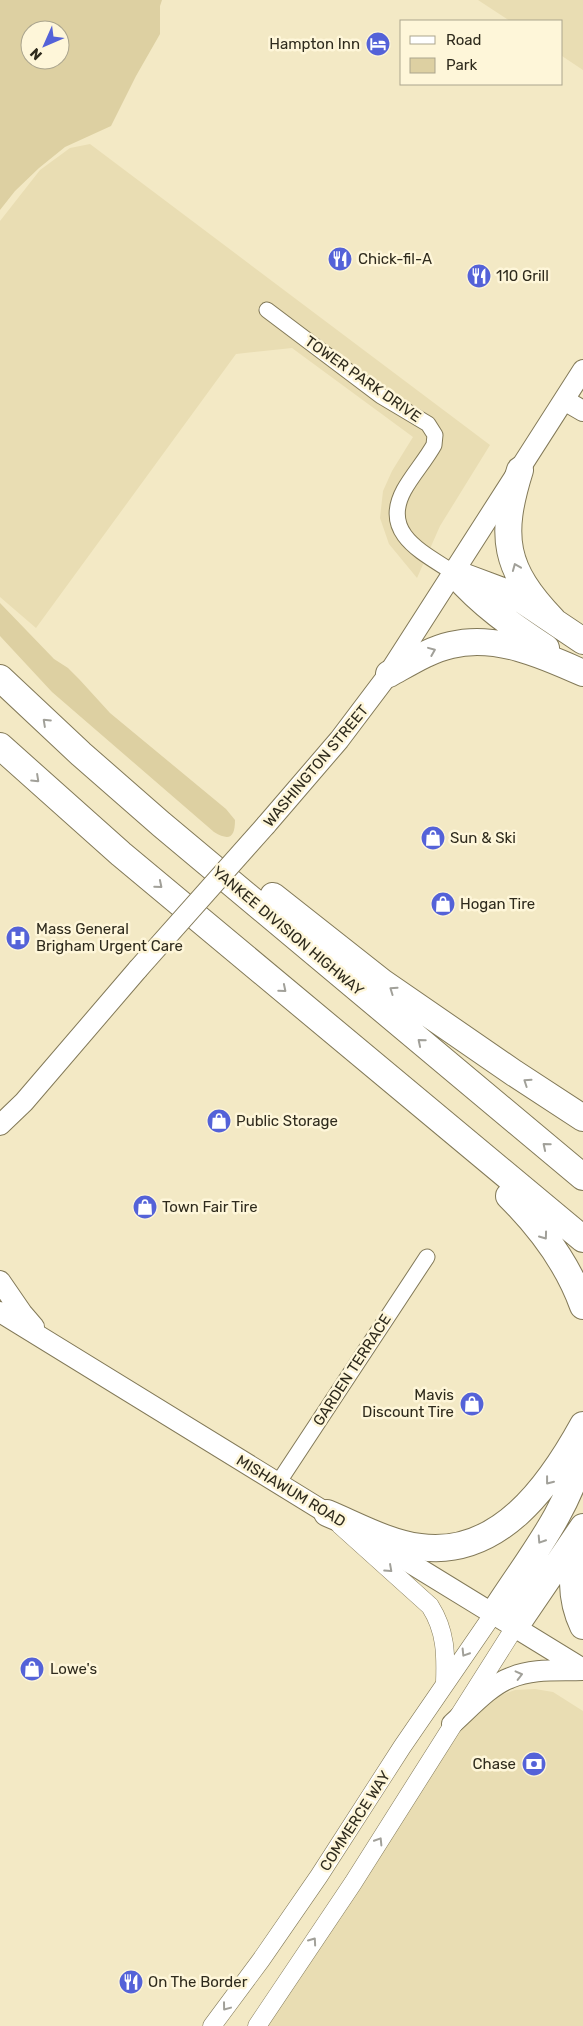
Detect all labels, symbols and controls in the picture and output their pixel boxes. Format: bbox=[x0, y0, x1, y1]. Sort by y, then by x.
north arrow bbox=[20, 20, 70, 70]
legend bbox=[400, 20, 563, 85]
hotel icon: Hampton Inn bbox=[365, 31, 391, 57]
text: Road bbox=[446, 31, 482, 49]
place label: Hampton Inn bbox=[269, 35, 360, 53]
text: N bbox=[27, 44, 46, 63]
text: Park bbox=[446, 56, 477, 74]
restaurant icon: Chick-fil-A bbox=[327, 246, 353, 272]
place label: Chick-fil-A bbox=[358, 250, 432, 268]
restaurant icon: 110 Grill bbox=[466, 263, 492, 289]
place label: 110 Grill bbox=[496, 267, 549, 285]
street label: TOWER PARK DRIVE bbox=[301, 332, 425, 426]
one-way arrow bbox=[511, 563, 522, 572]
one-way arrow bbox=[427, 647, 436, 658]
street label: WASHINGTON STREET bbox=[260, 701, 372, 831]
one-way arrow bbox=[42, 719, 51, 728]
one-way arrow bbox=[30, 773, 39, 782]
shop icon: Sun & Ski bbox=[420, 825, 446, 851]
place label: Sun & Ski bbox=[450, 829, 516, 847]
street label: YANKEE DIVISION HIGHWAY bbox=[209, 862, 368, 1000]
one-way arrow bbox=[153, 880, 162, 889]
shop icon: Hogan Tire bbox=[430, 891, 456, 917]
place label: Hogan Tire bbox=[460, 895, 535, 913]
place label: Mass General Brigham Urgent Care bbox=[36, 920, 183, 955]
hospital icon: Mass General Brigham Urgent Care bbox=[5, 925, 31, 951]
one-way arrow bbox=[278, 984, 287, 993]
one-way arrow bbox=[390, 987, 399, 996]
one-way arrow bbox=[417, 1038, 426, 1047]
one-way arrow bbox=[523, 1079, 533, 1088]
shop icon: Public Storage bbox=[206, 1108, 232, 1134]
place label: Public Storage bbox=[236, 1112, 338, 1130]
one-way arrow bbox=[542, 1142, 551, 1151]
shop icon: Town Fair Tire bbox=[132, 1194, 158, 1220]
place label: Town Fair Tire bbox=[162, 1198, 258, 1216]
one-way arrow bbox=[538, 1230, 547, 1240]
street label: GARDEN TERRACE bbox=[309, 1311, 395, 1429]
place label: Mavis Discount Tire bbox=[362, 1386, 454, 1421]
shop icon: Mavis Discount Tire bbox=[459, 1391, 485, 1417]
street label: MISHAWUM ROAD bbox=[233, 1451, 349, 1531]
one-way arrow bbox=[545, 1476, 554, 1485]
one-way arrow bbox=[538, 1534, 547, 1544]
one-way arrow bbox=[384, 1563, 393, 1572]
one-way arrow bbox=[462, 1647, 472, 1656]
shop icon: Lowe's bbox=[19, 1656, 45, 1682]
place label: Lowe's bbox=[50, 1660, 97, 1678]
one-way arrow bbox=[514, 1670, 523, 1681]
bank icon: Chase bbox=[521, 1751, 547, 1777]
place label: Chase bbox=[473, 1755, 516, 1773]
street label: COMMERCE WAY bbox=[316, 1767, 394, 1874]
one-way arrow bbox=[373, 1838, 382, 1847]
one-way arrow bbox=[307, 1937, 316, 1947]
restaurant icon: On The Border bbox=[118, 1969, 144, 1995]
place label: On The Border bbox=[148, 1973, 248, 1991]
one-way arrow bbox=[224, 2001, 232, 2010]

